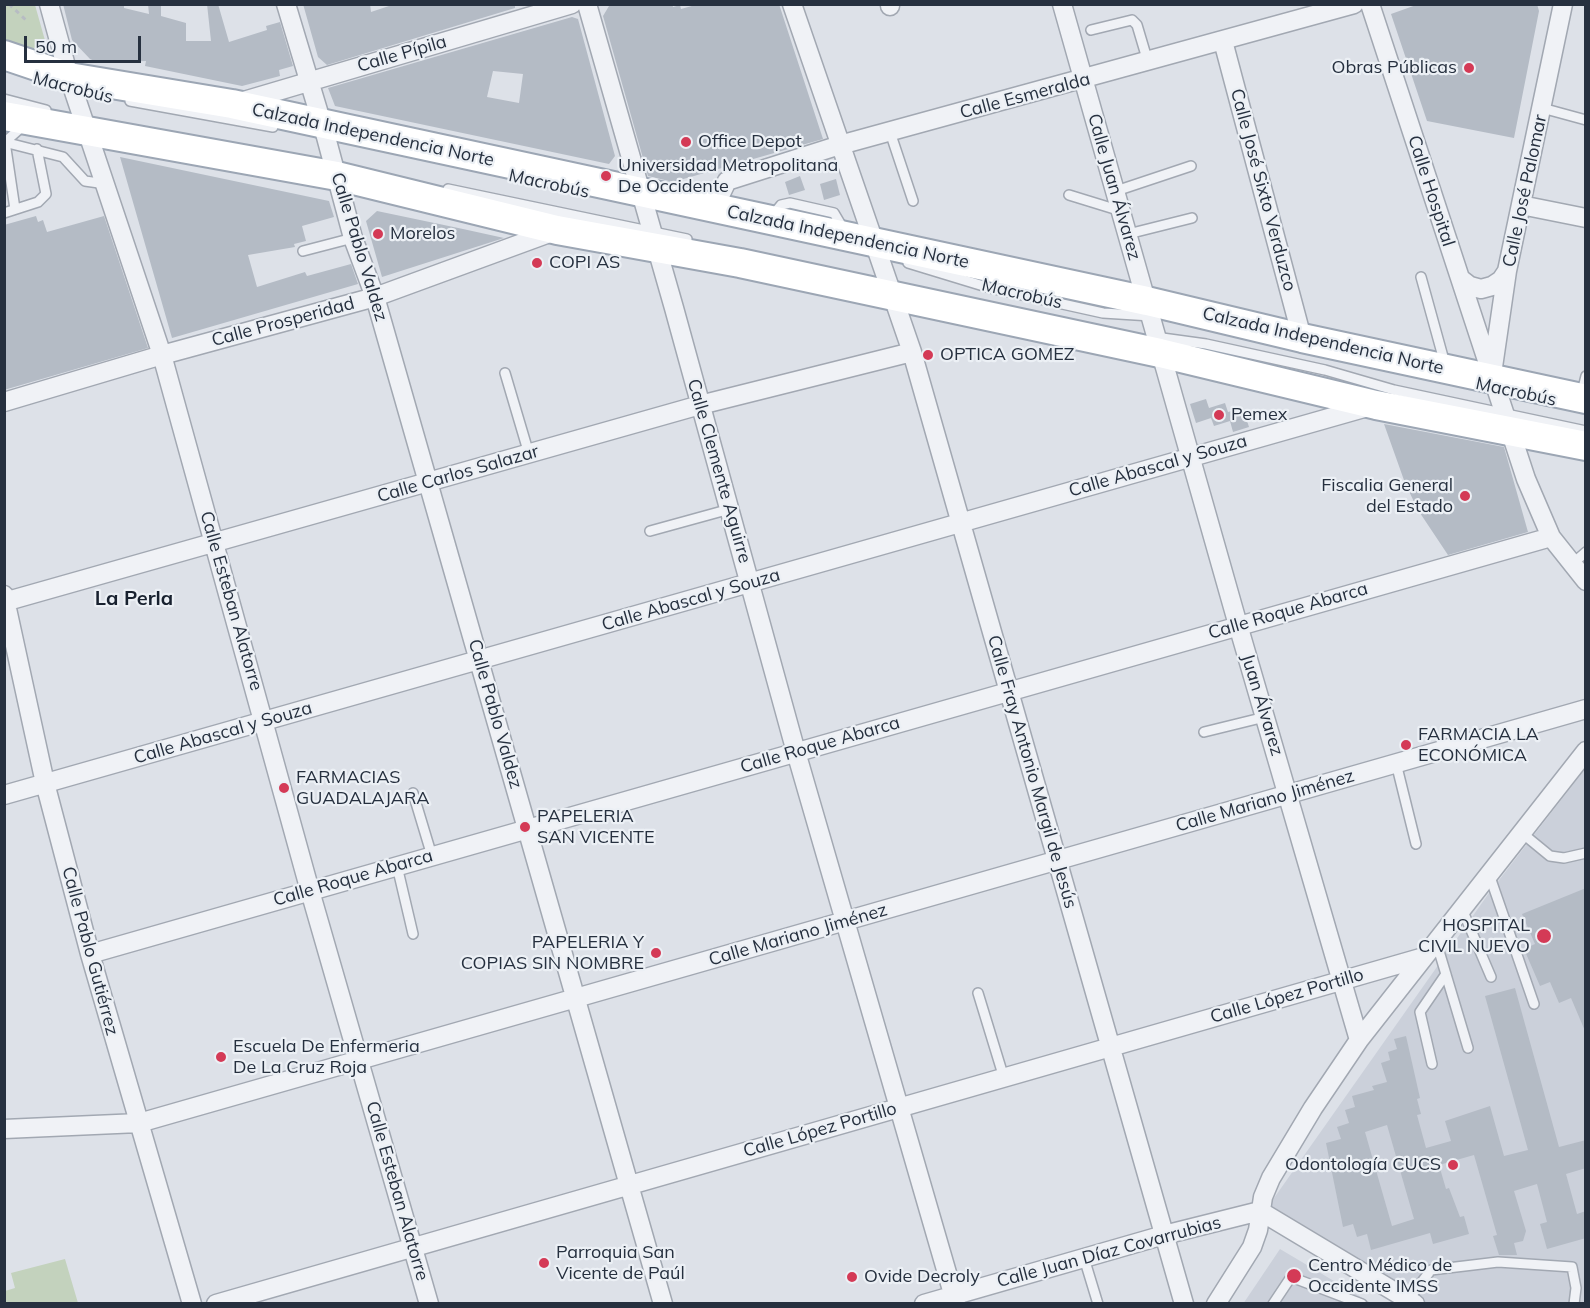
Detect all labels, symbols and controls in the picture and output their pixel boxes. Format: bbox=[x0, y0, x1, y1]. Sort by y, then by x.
scale bar bbox=[27, 24, 144, 62]
street label: Calle Pípila bbox=[355, 31, 449, 77]
text: 50 m bbox=[35, 35, 77, 58]
place label: Obras Públicas bbox=[1332, 57, 1457, 79]
marker: Obras Públicas bbox=[1462, 61, 1476, 75]
street label: Macrobús bbox=[31, 68, 115, 108]
street label: Calle Esmeralda bbox=[958, 68, 1092, 124]
street label: Calle José Sixto Verduzco bbox=[1226, 86, 1300, 294]
street label: Calzada Independencia Norte bbox=[250, 99, 496, 171]
street label: Calle Juan Álvarez bbox=[1083, 111, 1145, 263]
street label: Calle José Palomar bbox=[1498, 113, 1552, 269]
place label: Office Depot bbox=[698, 131, 802, 153]
street label: Calle Hospital bbox=[1403, 133, 1459, 249]
marker: Office Depot bbox=[679, 135, 693, 149]
place label: Universidad Metropolitana De Occidente bbox=[618, 155, 838, 198]
street label: Macrobús bbox=[507, 165, 591, 203]
marker: Universidad Metropolitana De Occidente bbox=[599, 169, 613, 183]
street label: Calle Pablo Valdez bbox=[326, 170, 392, 324]
street label: Calzada Independencia Norte bbox=[725, 201, 971, 273]
place label: Morelos bbox=[390, 223, 455, 245]
marker: Morelos bbox=[371, 227, 385, 241]
place label: COPI AS bbox=[549, 252, 620, 274]
marker: COPI AS bbox=[530, 256, 544, 270]
street label: Macrobús bbox=[980, 274, 1064, 314]
street label: Calle Prosperidad bbox=[209, 293, 357, 351]
street label: Calzada Independencia Norte bbox=[1200, 303, 1446, 379]
place label: OPTICA GOMEZ bbox=[940, 344, 1075, 366]
marker: OPTICA GOMEZ bbox=[921, 348, 935, 362]
street label: Macrobús bbox=[1474, 373, 1558, 411]
street label: Calle Clemente Aguirre bbox=[682, 376, 756, 566]
place label: Pemex bbox=[1231, 404, 1287, 426]
marker: Pemex bbox=[1212, 408, 1226, 422]
street label: Calle Abascal y Souza bbox=[1066, 430, 1250, 502]
street label: Calle Carlos Salazar bbox=[375, 441, 541, 507]
place label: Fiscalia General del Estado bbox=[1321, 475, 1453, 518]
marker: Fiscalia General del Estado bbox=[1458, 489, 1472, 503]
street label: Calle Esteban Alatorre bbox=[195, 509, 267, 693]
street label: Calle Abascal y Souza bbox=[599, 564, 783, 636]
street label: Calle Roque Abarca bbox=[1206, 578, 1370, 644]
district label: La Perla bbox=[95, 587, 173, 611]
street label: Calle Fray Antonio Margil de Jesús bbox=[983, 633, 1081, 911]
street label: Calle Pablo Valdez bbox=[463, 637, 527, 791]
street label: Juan Álvarez bbox=[1236, 651, 1288, 759]
street label: Calle Abascal y Souza bbox=[131, 697, 315, 769]
street label: Calle Roque Abarca bbox=[738, 712, 902, 778]
place label: FARMACIA LA ECONÓMICA bbox=[1418, 724, 1539, 766]
marker: FARMACIA LA ECONÓMICA bbox=[1399, 738, 1413, 752]
street label: Calle Mariano Jiménez bbox=[1173, 765, 1357, 837]
place label: FARMACIAS GUADALAJARA bbox=[296, 767, 430, 810]
marker: FARMACIAS GUADALAJARA bbox=[277, 781, 291, 795]
place label: PAPELERIA SAN VICENTE bbox=[537, 806, 655, 848]
marker: PAPELERIA SAN VICENTE bbox=[518, 820, 532, 834]
street label: Calle Roque Abarca bbox=[271, 845, 435, 911]
street label: Calle Pablo Gutiérrez bbox=[57, 864, 123, 1038]
street label: Calle Mariano Jiménez bbox=[706, 899, 890, 971]
place label: HOSPITAL CIVIL NUEVO bbox=[1418, 915, 1530, 958]
marker: HOSPITAL CIVIL NUEVO bbox=[1535, 927, 1553, 945]
place label: PAPELERIA Y COPIAS SIN NOMBRE bbox=[461, 932, 644, 974]
marker: PAPELERIA Y COPIAS SIN NOMBRE bbox=[649, 946, 663, 960]
street label: Calle López Portillo bbox=[1208, 964, 1366, 1028]
place label: Escuela De Enfermeria De La Cruz Roja bbox=[233, 1036, 420, 1078]
marker: Escuela De Enfermeria De La Cruz Roja bbox=[214, 1050, 228, 1064]
street label: Calle López Portillo bbox=[741, 1098, 899, 1162]
street label: Calle Esteban Alatorre bbox=[361, 1099, 433, 1283]
place label: Odontología CUCS bbox=[1285, 1154, 1441, 1176]
marker: Odontología CUCS bbox=[1446, 1158, 1460, 1172]
street label: Calle Juan Díaz Covarrubias bbox=[995, 1212, 1223, 1292]
place label: Parroquia San Vicente de Paúl bbox=[556, 1242, 685, 1284]
place label: Centro Médico de Occidente IMSS bbox=[1308, 1255, 1452, 1298]
marker: Parroquia San Vicente de Paúl bbox=[537, 1256, 551, 1270]
place label: Ovide Decroly bbox=[864, 1266, 980, 1288]
marker: Centro Médico de Occidente IMSS bbox=[1285, 1267, 1303, 1285]
marker: Ovide Decroly bbox=[845, 1270, 859, 1284]

